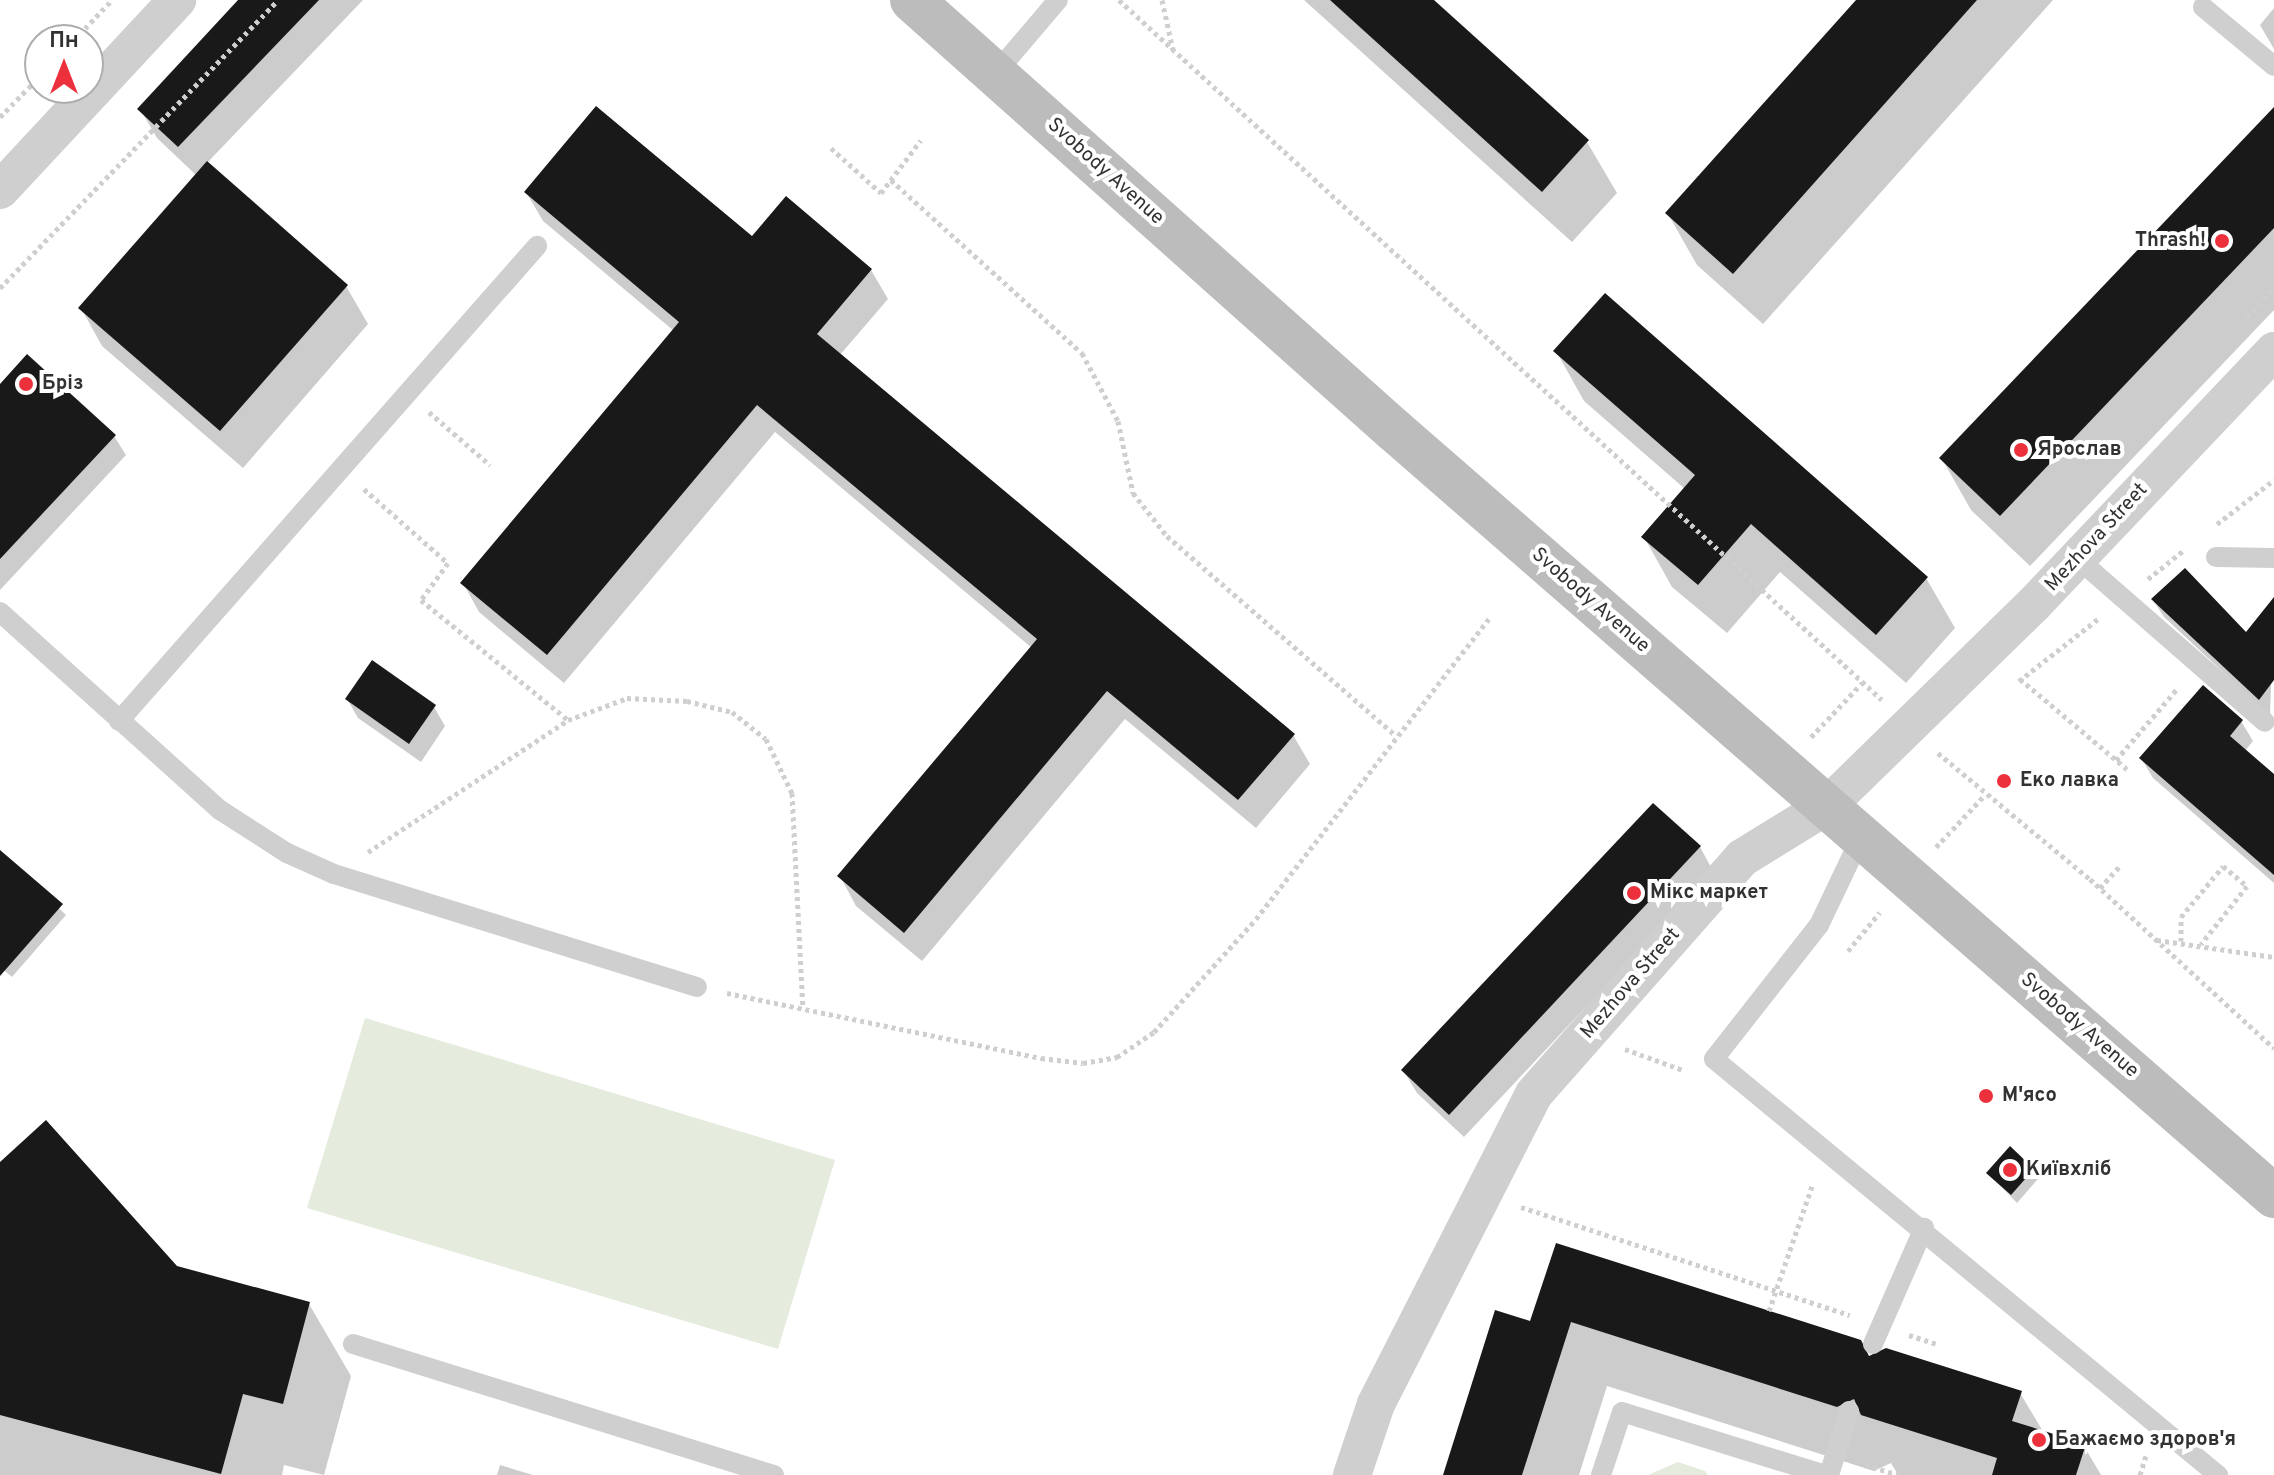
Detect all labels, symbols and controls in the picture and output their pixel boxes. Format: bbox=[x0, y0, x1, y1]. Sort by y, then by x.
north arrow bbox=[24, 24, 104, 104]
text: Пн bbox=[49, 28, 79, 55]
street label: Svobody Avenue bbox=[1041, 113, 1169, 231]
place label: Thrash! bbox=[2135, 229, 2206, 253]
marker: Thrash! bbox=[2213, 232, 2231, 250]
place label: Бріз bbox=[42, 372, 84, 396]
marker: Бріз bbox=[17, 375, 35, 393]
place label: Ярослав bbox=[2037, 438, 2122, 462]
marker: Ярослав bbox=[2012, 441, 2030, 459]
street label: Mezhova Street bbox=[2041, 479, 2153, 597]
street label: Svobody Avenue bbox=[1526, 543, 1654, 659]
place label: Еко лавка bbox=[2020, 769, 2119, 793]
marker: Еко лавка bbox=[1995, 772, 2013, 790]
place label: Мікс маркет bbox=[1650, 881, 1768, 905]
marker: Мікс маркет bbox=[1625, 884, 1643, 902]
street label: Mezhova Street bbox=[1576, 923, 1686, 1045]
street label: Svobody Avenue bbox=[2015, 968, 2143, 1084]
place label: М'ясо bbox=[2002, 1084, 2057, 1108]
marker: М'ясо bbox=[1977, 1087, 1995, 1105]
place label: Київхліб bbox=[2026, 1158, 2111, 1182]
marker: Київхліб bbox=[2001, 1161, 2019, 1179]
place label: Бажаємо здоров'я bbox=[2055, 1428, 2236, 1452]
marker: Бажаємо здоров'я bbox=[2030, 1431, 2048, 1449]

